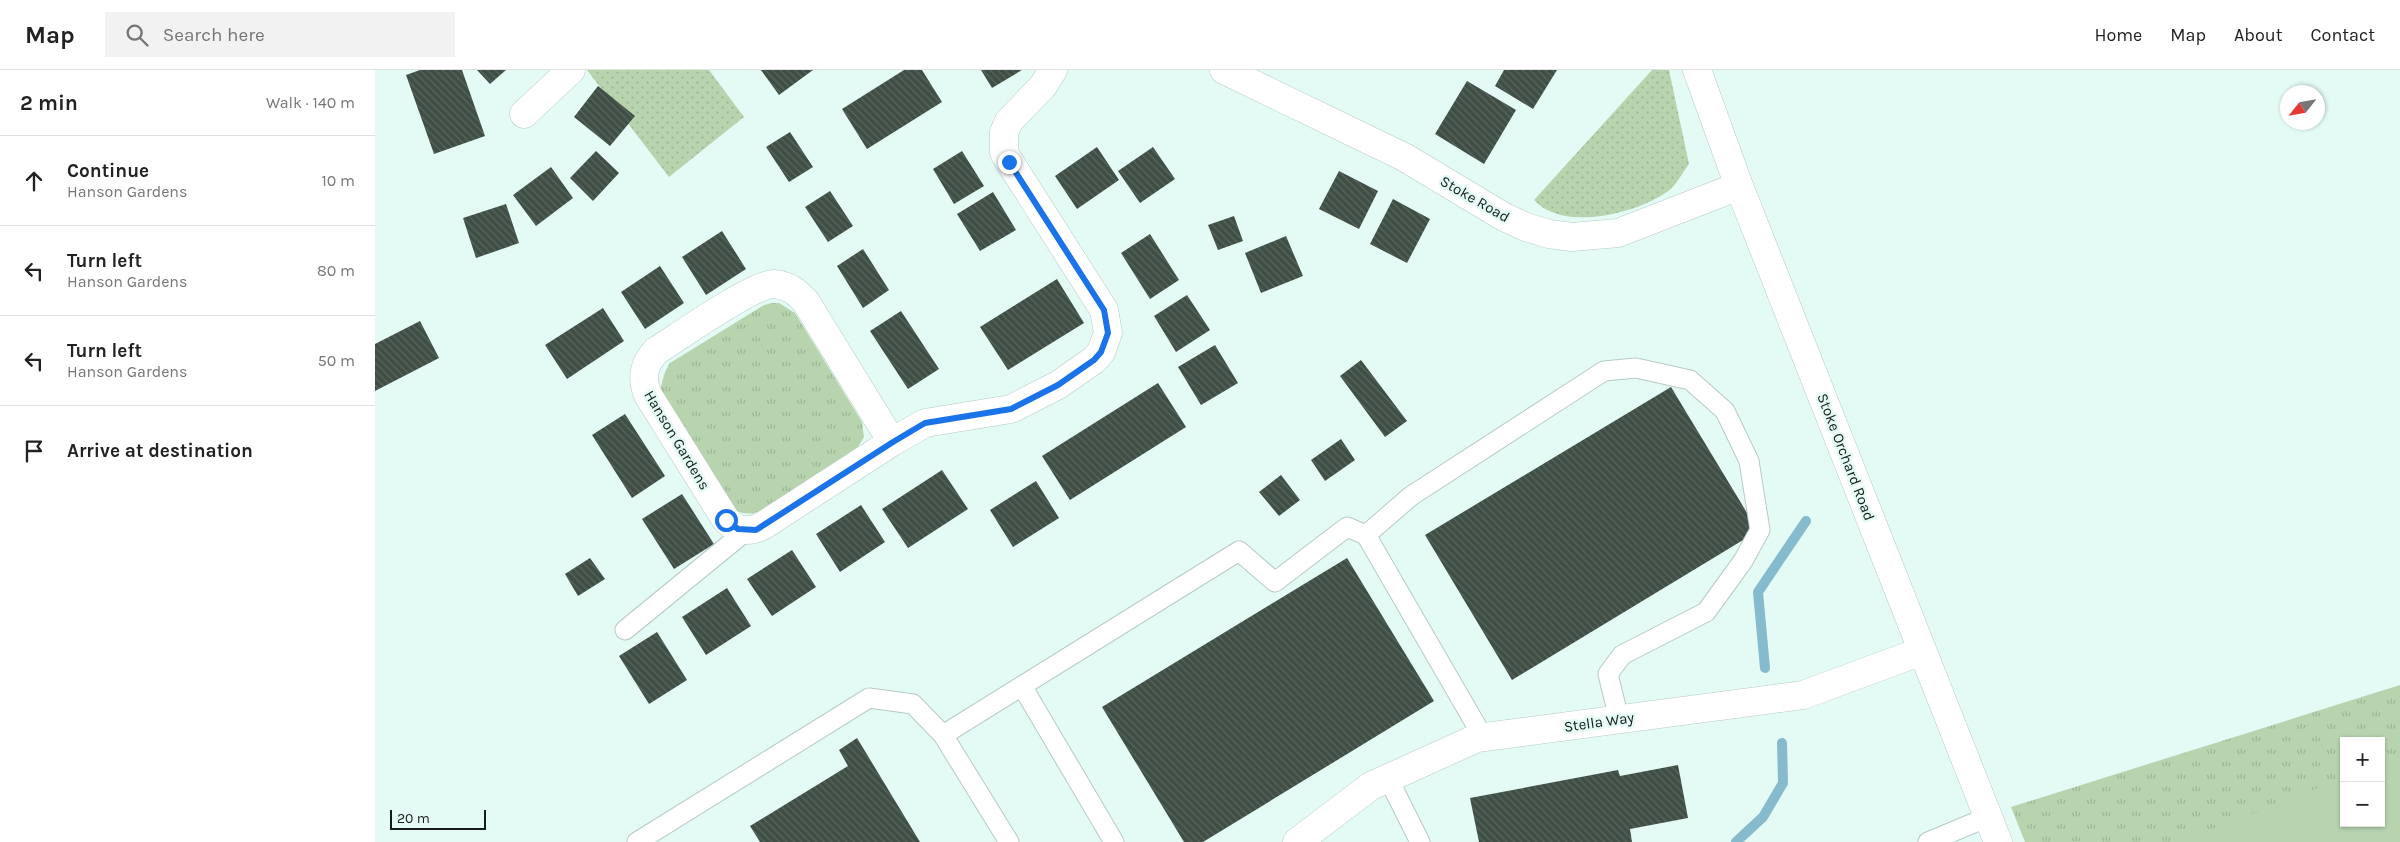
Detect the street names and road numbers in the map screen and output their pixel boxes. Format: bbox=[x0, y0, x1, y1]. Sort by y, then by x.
street label: Stoke Road bbox=[1437, 172, 1513, 226]
street label: Hanson Gardens bbox=[640, 387, 714, 493]
street label: Stoke Orchard Road bbox=[1813, 391, 1879, 523]
street label: Stella Way bbox=[1563, 708, 1635, 736]

